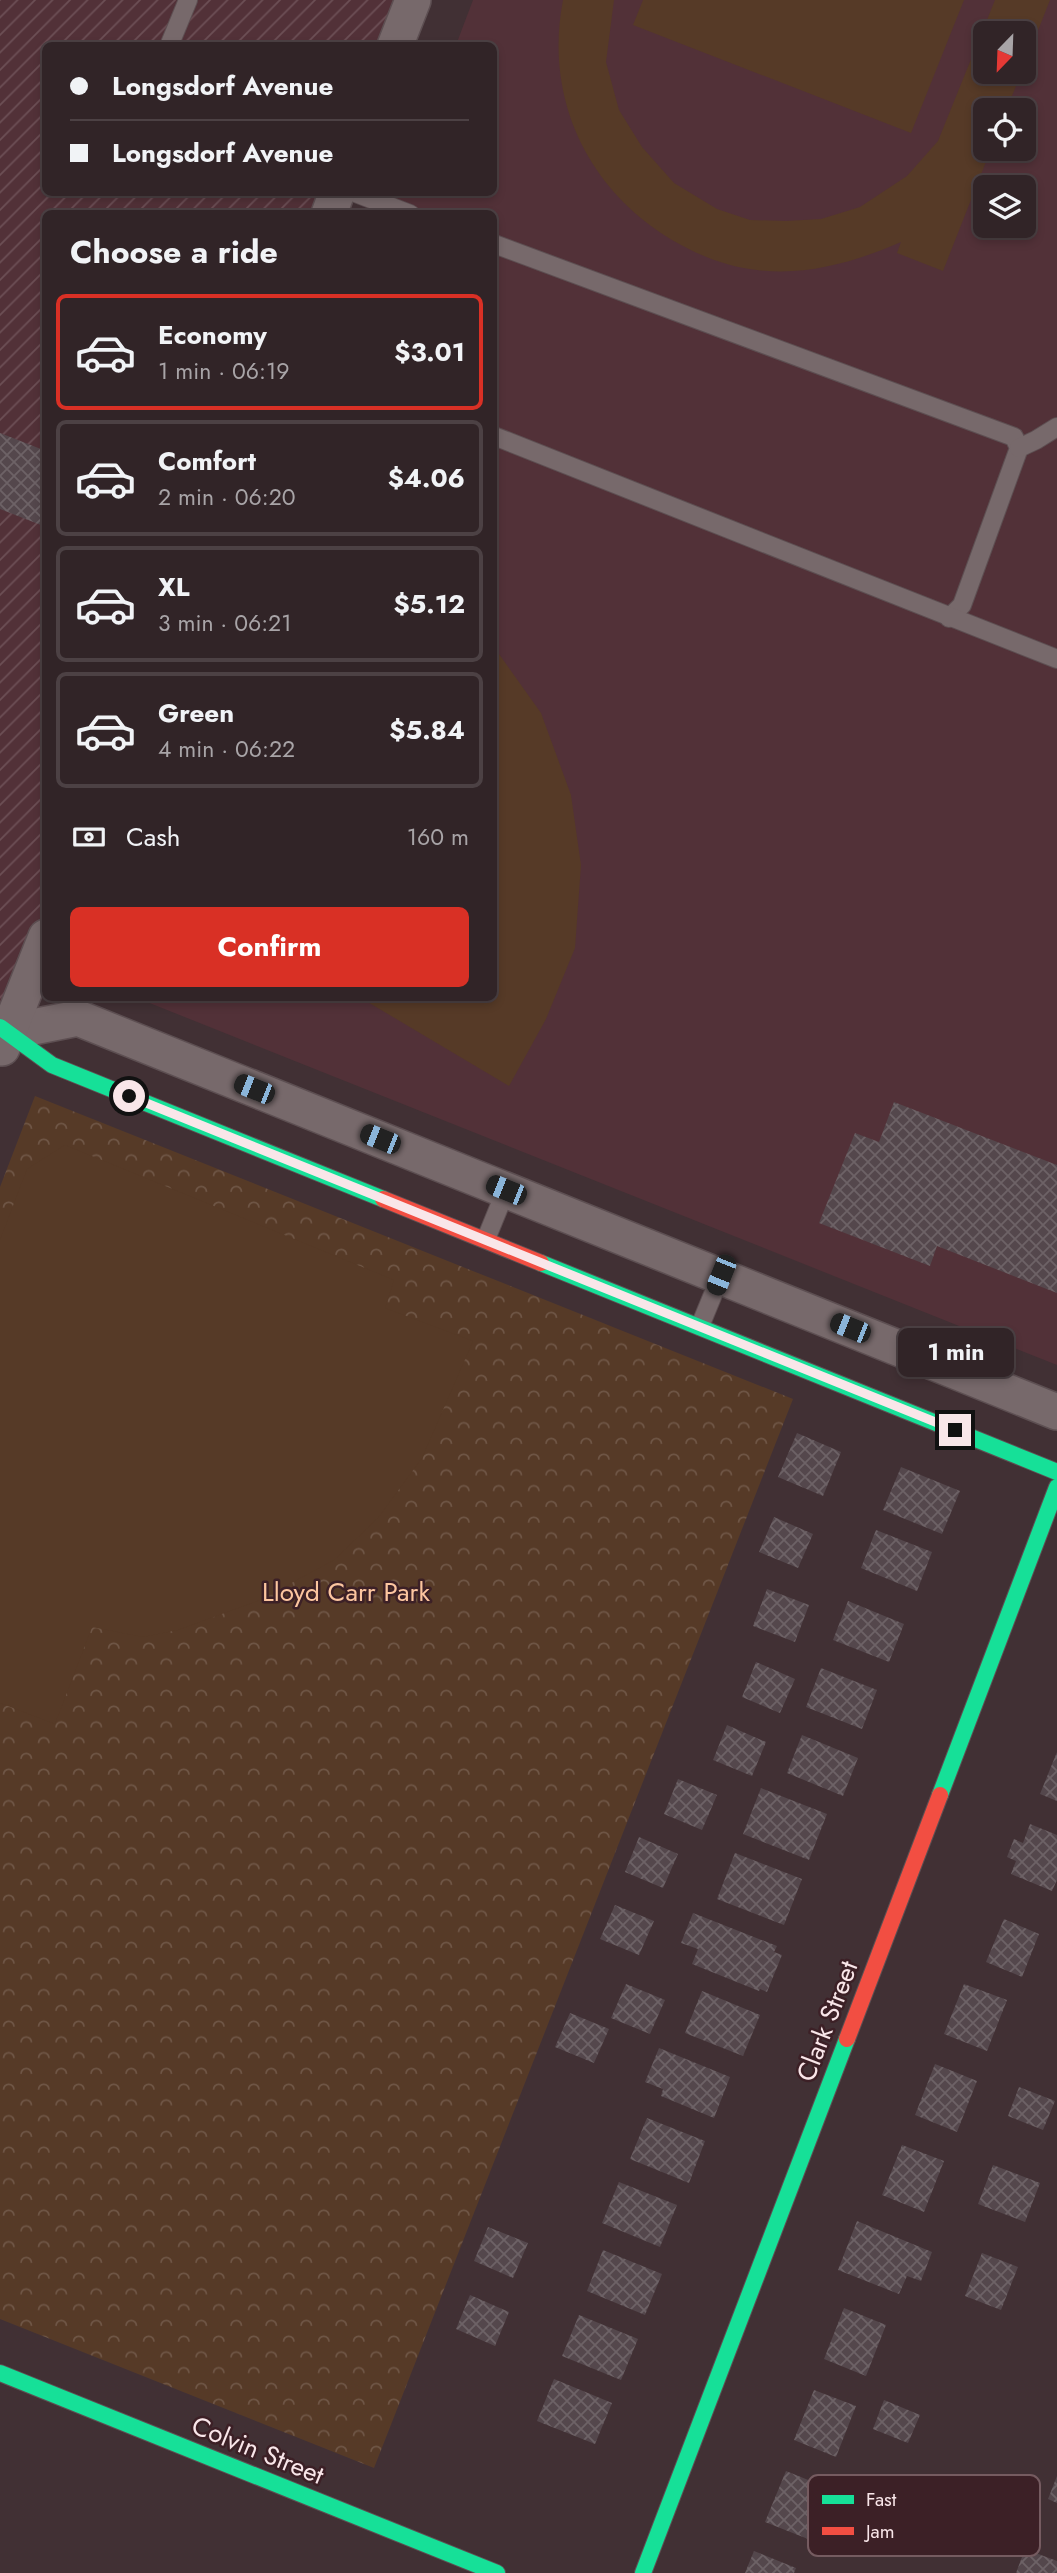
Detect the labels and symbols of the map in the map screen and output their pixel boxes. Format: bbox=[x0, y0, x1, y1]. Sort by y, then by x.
north arrow bbox=[973, 21, 1036, 84]
car bbox=[231, 1071, 278, 1107]
route start bbox=[113, 1080, 145, 1112]
car bbox=[357, 1121, 404, 1157]
car bbox=[483, 1172, 530, 1208]
car bbox=[704, 1252, 739, 1298]
car bbox=[827, 1310, 874, 1346]
callout: 1 min bbox=[897, 1328, 1013, 1378]
route end bbox=[939, 1414, 971, 1446]
park label: Lloyd Carr Park bbox=[262, 1573, 430, 1611]
street label: Clark Street bbox=[787, 1954, 868, 2087]
street label: Colvin Street bbox=[186, 2406, 331, 2494]
legend bbox=[808, 2475, 1040, 2556]
text: Fast bbox=[866, 2486, 897, 2513]
text: Jam bbox=[863, 2518, 895, 2545]

